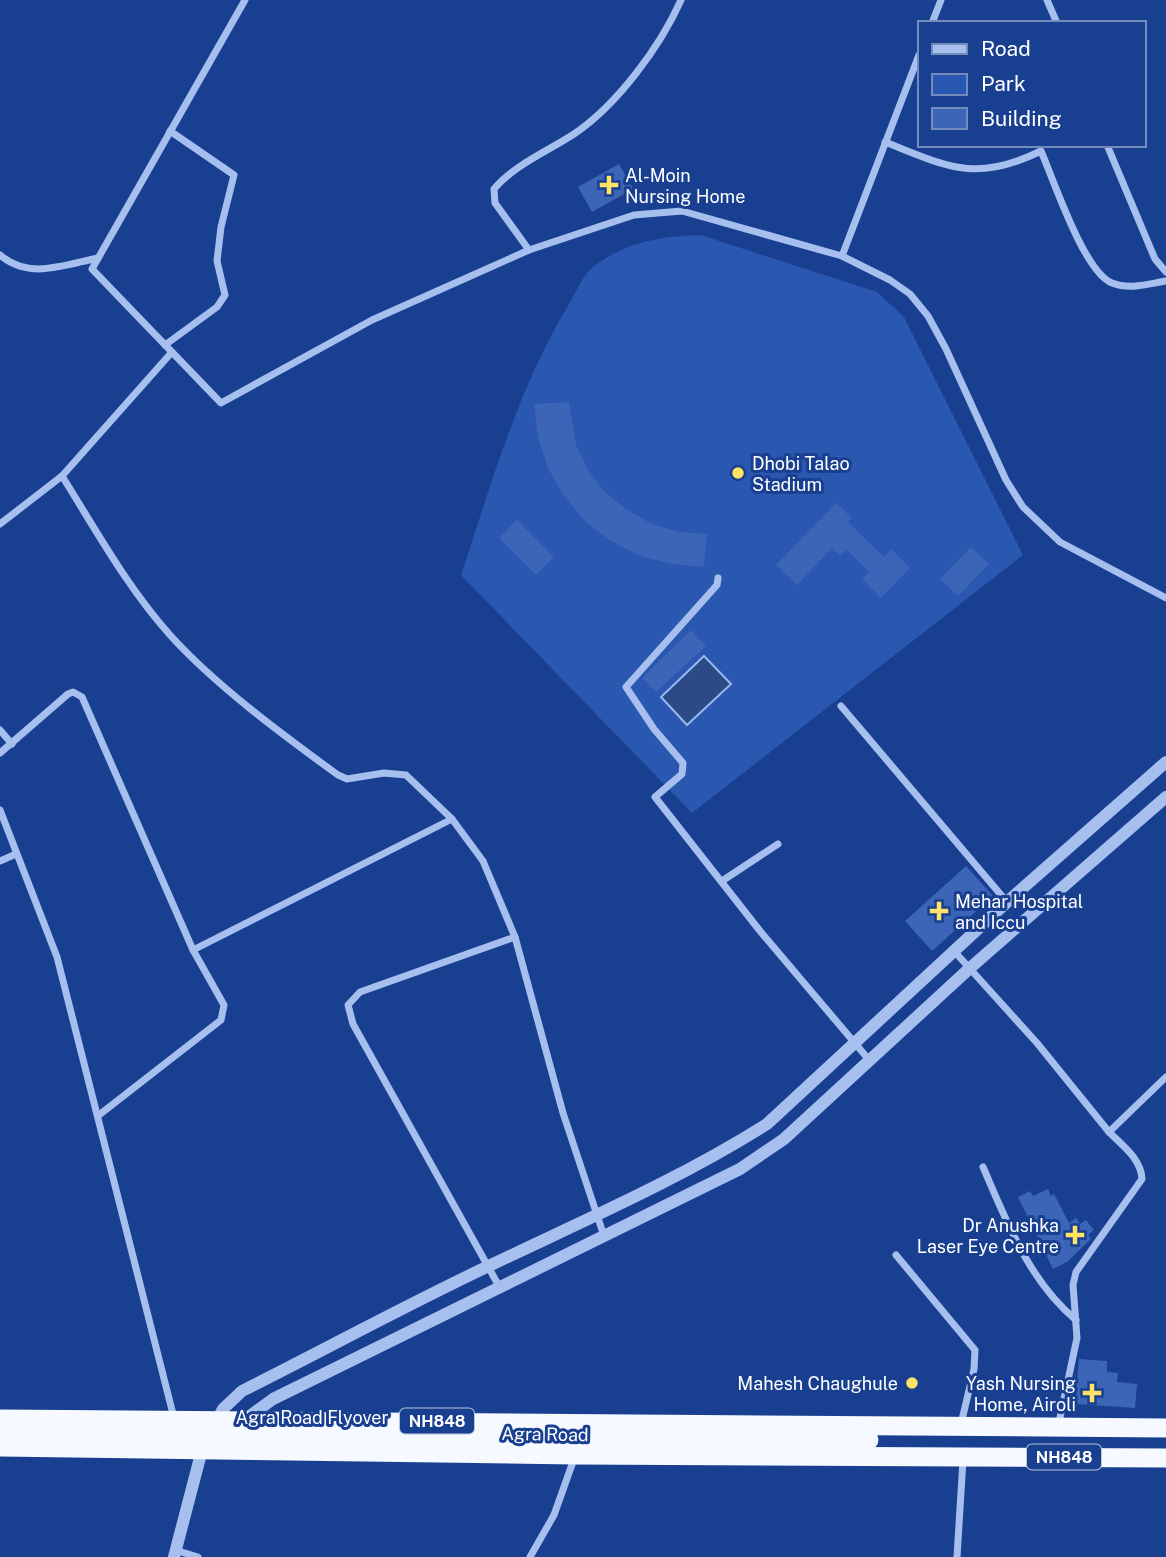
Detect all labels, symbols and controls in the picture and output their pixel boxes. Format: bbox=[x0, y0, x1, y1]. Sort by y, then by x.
legend bbox=[918, 21, 1145, 147]
text: Road bbox=[981, 36, 1031, 61]
text: Park bbox=[981, 71, 1026, 96]
text: Building bbox=[981, 106, 1062, 131]
place label: Al-Moin Nursing Home bbox=[625, 165, 745, 207]
marker: Al-Moin Nursing Home bbox=[599, 175, 619, 195]
place label: Dhobi Talao Stadium bbox=[752, 453, 850, 495]
marker: Dhobi Talao Stadium bbox=[730, 465, 746, 481]
place label: Mehar Hospital and Iccu bbox=[955, 891, 1083, 933]
marker: Mehar Hospital and Iccu bbox=[929, 901, 949, 921]
place label: Dr Anushka Laser Eye Centre bbox=[917, 1215, 1059, 1257]
marker: Dr Anushka Laser Eye Centre bbox=[1065, 1225, 1085, 1245]
place label: Mahesh Chaughule bbox=[737, 1373, 898, 1394]
place label: Yash Nursing Home, Airoli bbox=[966, 1373, 1076, 1415]
marker: Mahesh Chaughule bbox=[904, 1375, 920, 1391]
marker: Yash Nursing Home, Airoli bbox=[1082, 1383, 1102, 1403]
street label: Agra Road Flyover bbox=[235, 1407, 389, 1428]
road number: NH848 bbox=[400, 1408, 474, 1434]
street label: Agra Road bbox=[501, 1423, 589, 1445]
road number: NH848 bbox=[1027, 1444, 1101, 1470]

